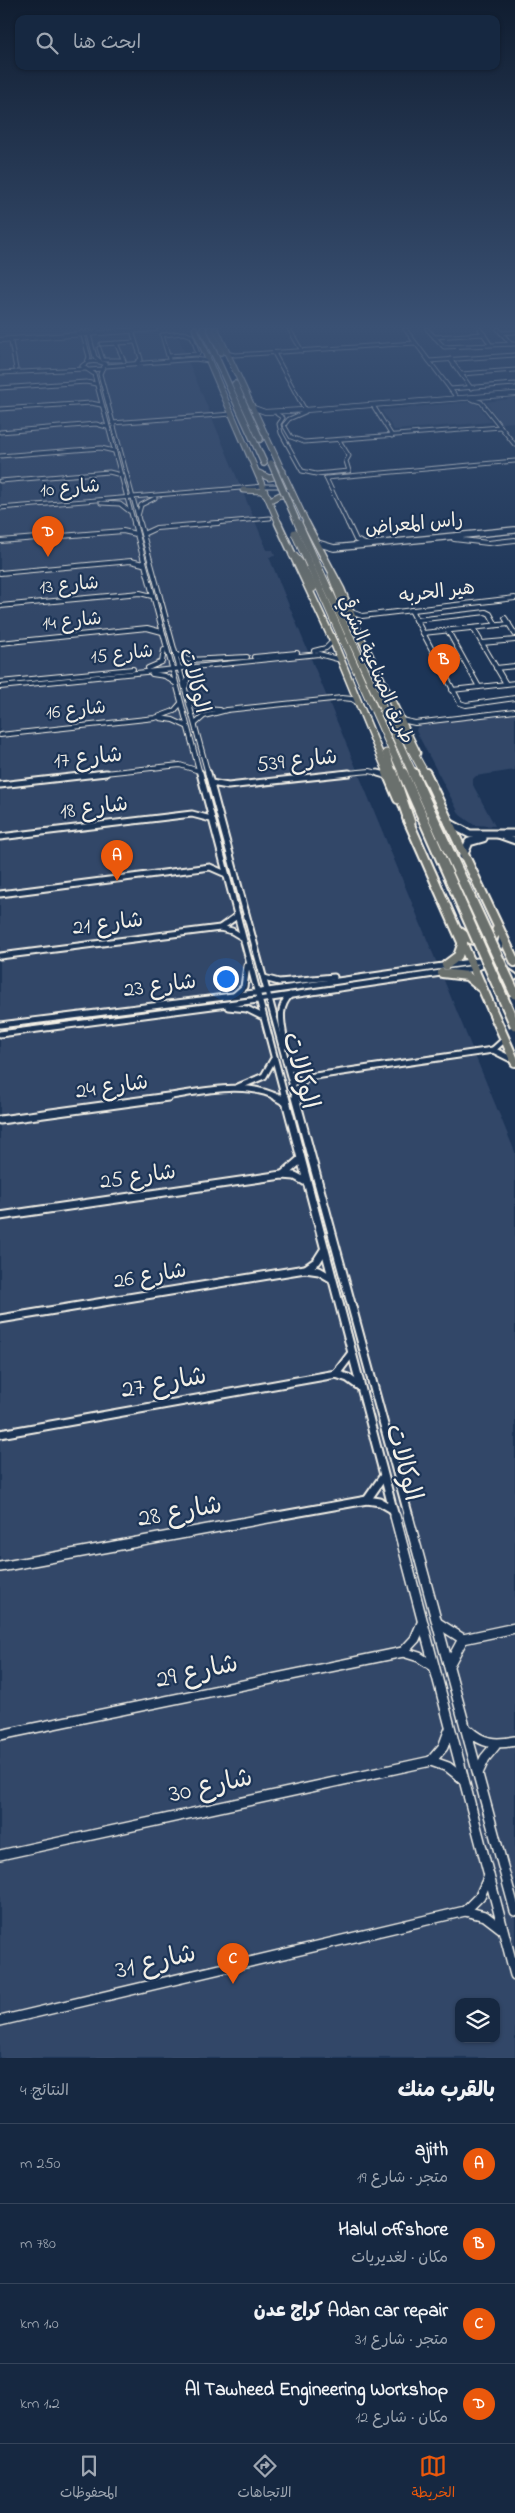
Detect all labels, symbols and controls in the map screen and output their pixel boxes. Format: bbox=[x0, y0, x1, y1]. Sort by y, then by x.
search box bbox=[15, 15, 500, 70]
icon: search bbox=[33, 29, 61, 57]
text: ابحث هنا bbox=[73, 30, 141, 57]
street label: شارع 10 bbox=[39, 473, 101, 505]
street label: راس المعراض bbox=[364, 507, 464, 543]
pin: D bbox=[32, 516, 64, 557]
street label: شارع 13 bbox=[38, 570, 100, 602]
street label: هير الحربه bbox=[398, 575, 476, 611]
street label: طريق الصناعية الشرقي bbox=[330, 591, 421, 749]
street label: شارع 14 bbox=[41, 605, 103, 639]
street label: شارع 15 bbox=[89, 638, 155, 672]
pin: B bbox=[428, 644, 460, 685]
street label: الوكالات bbox=[169, 645, 217, 717]
street label: شارع 16 bbox=[45, 694, 107, 728]
street label: شارع 17 bbox=[52, 739, 124, 779]
street label: شارع 539 bbox=[255, 742, 339, 782]
street label: شارع 18 bbox=[58, 789, 130, 829]
pin: A bbox=[101, 840, 133, 881]
street label: شارع 21 bbox=[71, 905, 145, 945]
your location bbox=[213, 966, 239, 992]
street label: شارع 23 bbox=[122, 967, 198, 1007]
street label: الوكالات bbox=[270, 1028, 328, 1114]
street label: شارع 24 bbox=[74, 1067, 150, 1109]
street label: شارع 25 bbox=[98, 1157, 178, 1199]
street label: شارع 26 bbox=[111, 1255, 189, 1299]
street label: شارع 27 bbox=[118, 1358, 210, 1410]
street label: الوكالات bbox=[373, 1420, 431, 1506]
street label: شارع 28 bbox=[135, 1487, 225, 1539]
street label: شارع 29 bbox=[152, 1646, 242, 1700]
street label: شارع 30 bbox=[166, 1760, 256, 1814]
street label: شارع 31 bbox=[112, 1935, 200, 1991]
pin: C bbox=[217, 1943, 249, 1984]
map controls bbox=[455, 1998, 500, 2043]
button: layers bbox=[455, 1998, 500, 2043]
text: بالقرب منك bbox=[398, 2076, 495, 2106]
text: النتائج: 4 bbox=[20, 2079, 69, 2103]
text: ajith bbox=[415, 2137, 448, 2164]
text: 250 m bbox=[20, 2152, 60, 2176]
text: A bbox=[474, 2152, 484, 2176]
text: متجر · شارع 19 bbox=[357, 2166, 448, 2190]
text: Halul offshore bbox=[338, 2217, 448, 2244]
text: 780 m bbox=[20, 2232, 56, 2256]
text: B bbox=[474, 2232, 484, 2256]
text: مكان · لغديريات bbox=[351, 2246, 448, 2270]
text: Adan car repair كراج عدن bbox=[254, 2298, 448, 2325]
text: 1.0 km bbox=[20, 2312, 59, 2336]
text: C bbox=[475, 2312, 483, 2336]
text: متجر · شارع 31 bbox=[355, 2328, 448, 2352]
text: Al Tawheed Engineering Workshop bbox=[185, 2377, 448, 2404]
text: 1.2 km bbox=[20, 2392, 60, 2416]
text: D bbox=[473, 2392, 485, 2416]
text: مكان · شارع 12 bbox=[355, 2406, 448, 2430]
tab: المحفوظات bbox=[60, 2452, 118, 2505]
tab: الاتجاهات bbox=[237, 2452, 292, 2505]
tab: الخريطة bbox=[411, 2452, 455, 2505]

